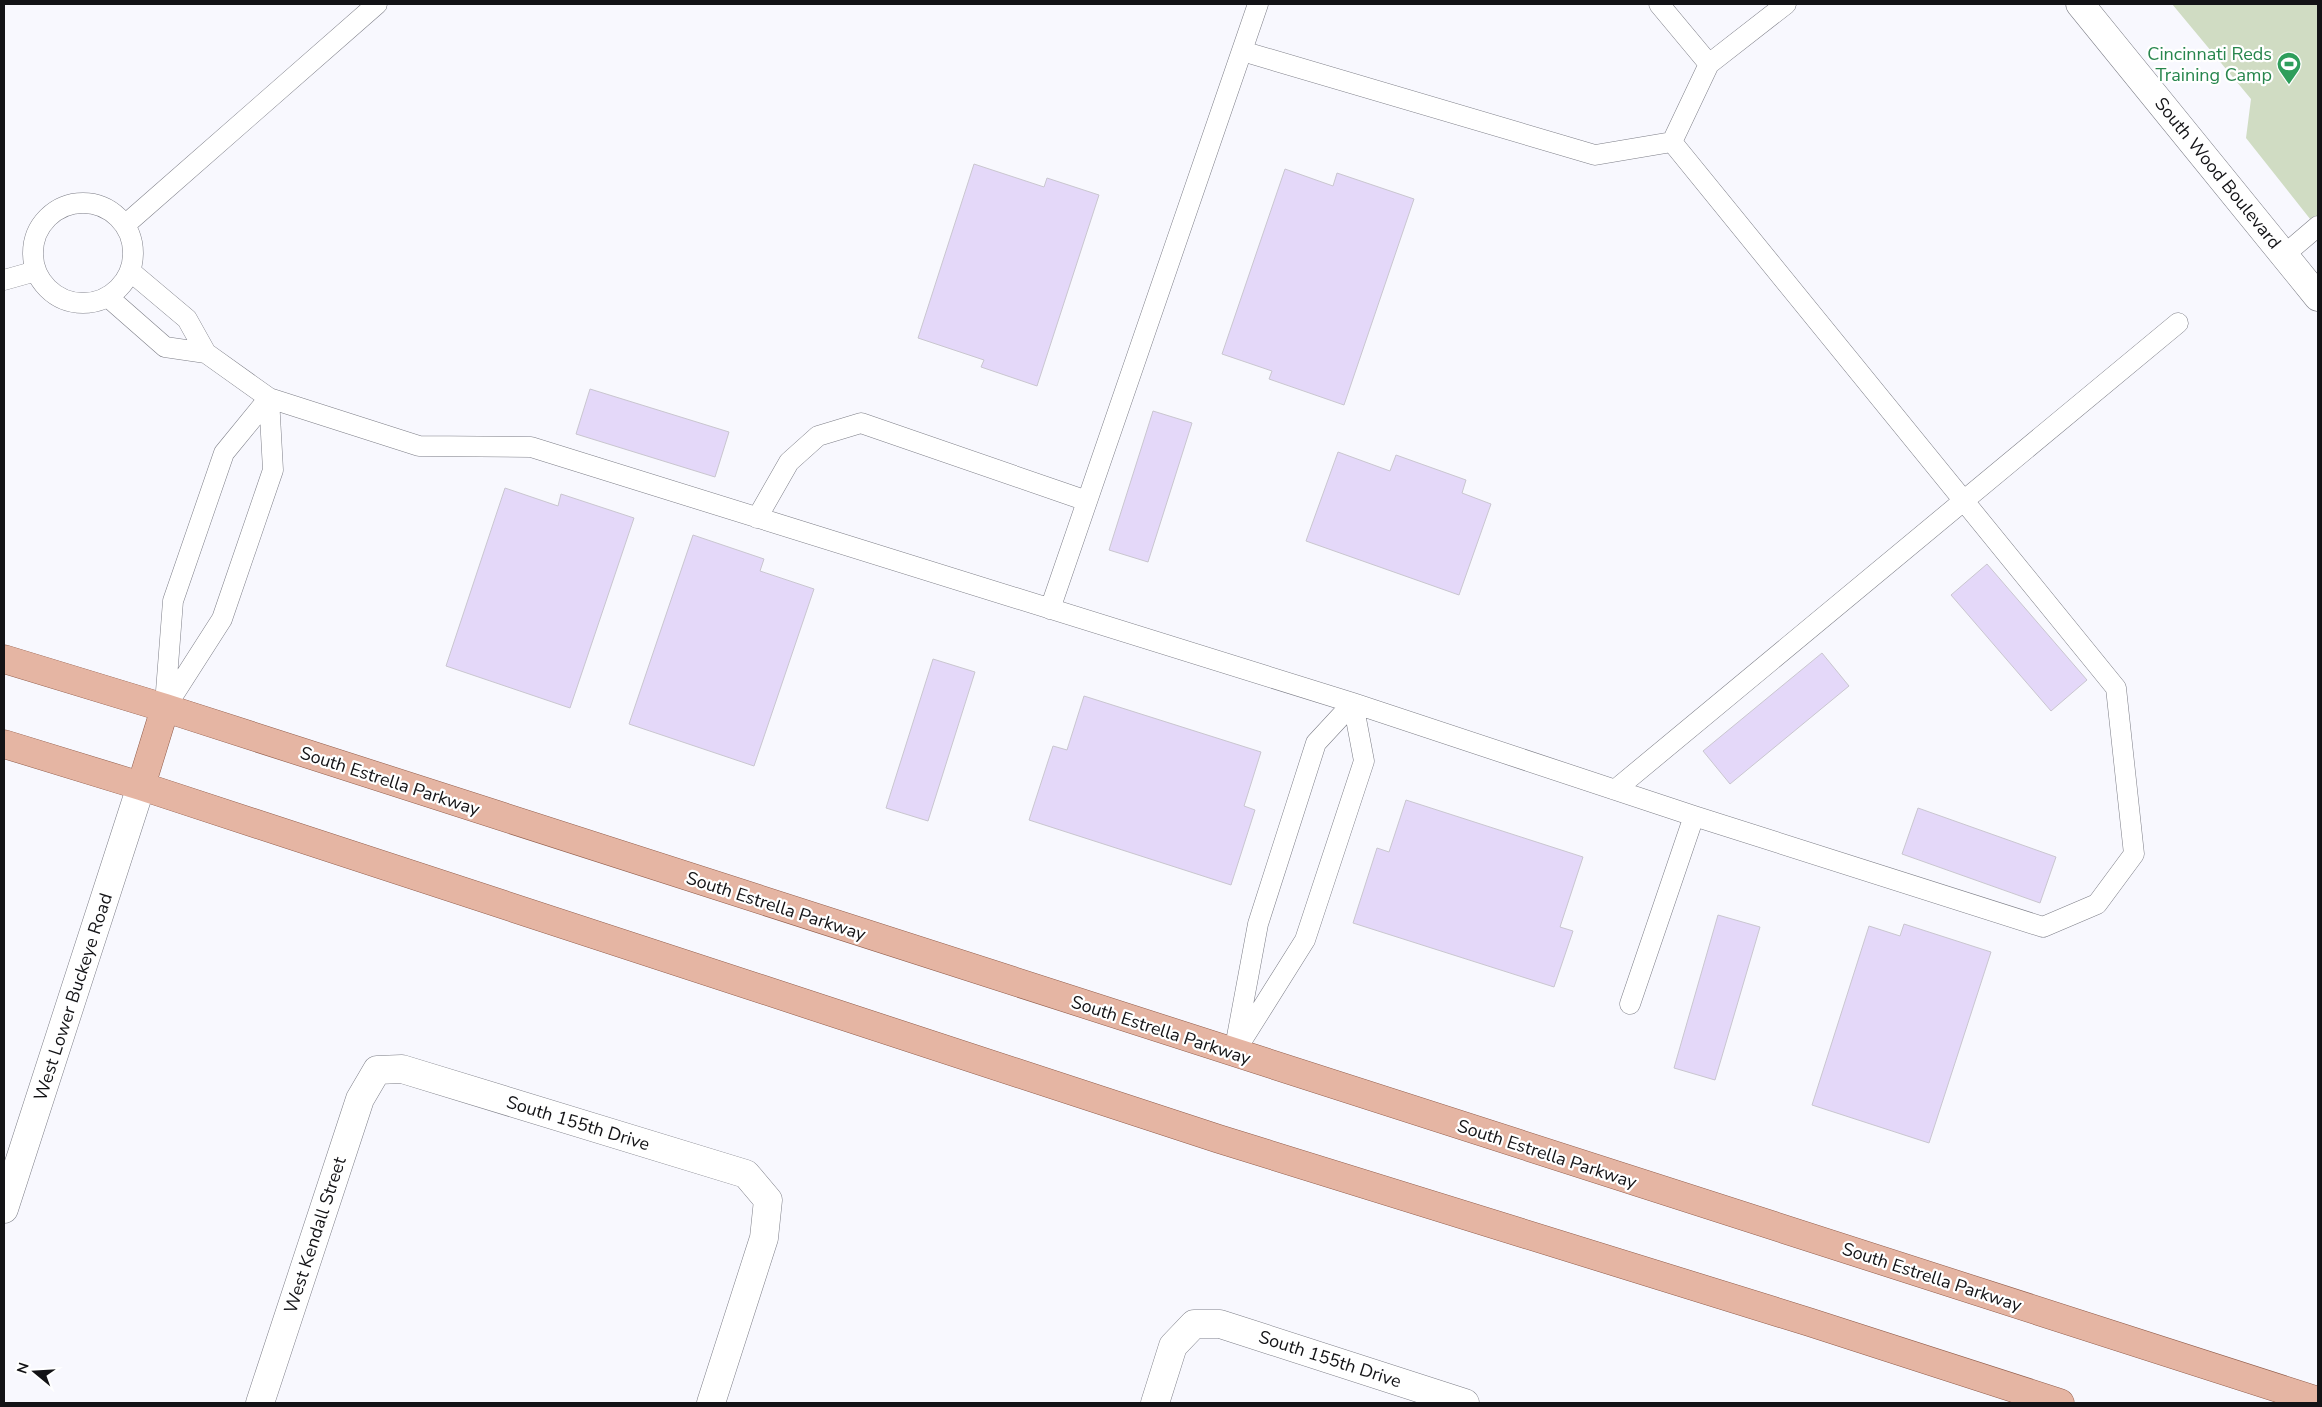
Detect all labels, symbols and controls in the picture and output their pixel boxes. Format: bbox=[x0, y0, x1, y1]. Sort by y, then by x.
place label: Cincinnati Reds Training Camp bbox=[2147, 42, 2272, 87]
sports icon: Cincinnati Reds Training Camp bbox=[2276, 51, 2302, 85]
street label: South Wood Boulevard bbox=[2149, 92, 2287, 254]
street label: South Estrella Parkway bbox=[297, 741, 484, 822]
street label: South Estrella Parkway bbox=[683, 866, 870, 947]
street label: West Lower Buckeye Road bbox=[28, 890, 118, 1104]
street label: South Estrella Parkway bbox=[1068, 990, 1255, 1071]
street label: South 155th Drive bbox=[503, 1090, 653, 1156]
street label: South Estrella Parkway bbox=[1454, 1114, 1641, 1195]
street label: West Kendall Street bbox=[278, 1153, 352, 1316]
street label: South Estrella Parkway bbox=[1839, 1237, 2026, 1318]
street label: South 155th Drive bbox=[1256, 1325, 1404, 1393]
north arrow bbox=[10, 1347, 60, 1397]
text: N bbox=[12, 1360, 34, 1376]

